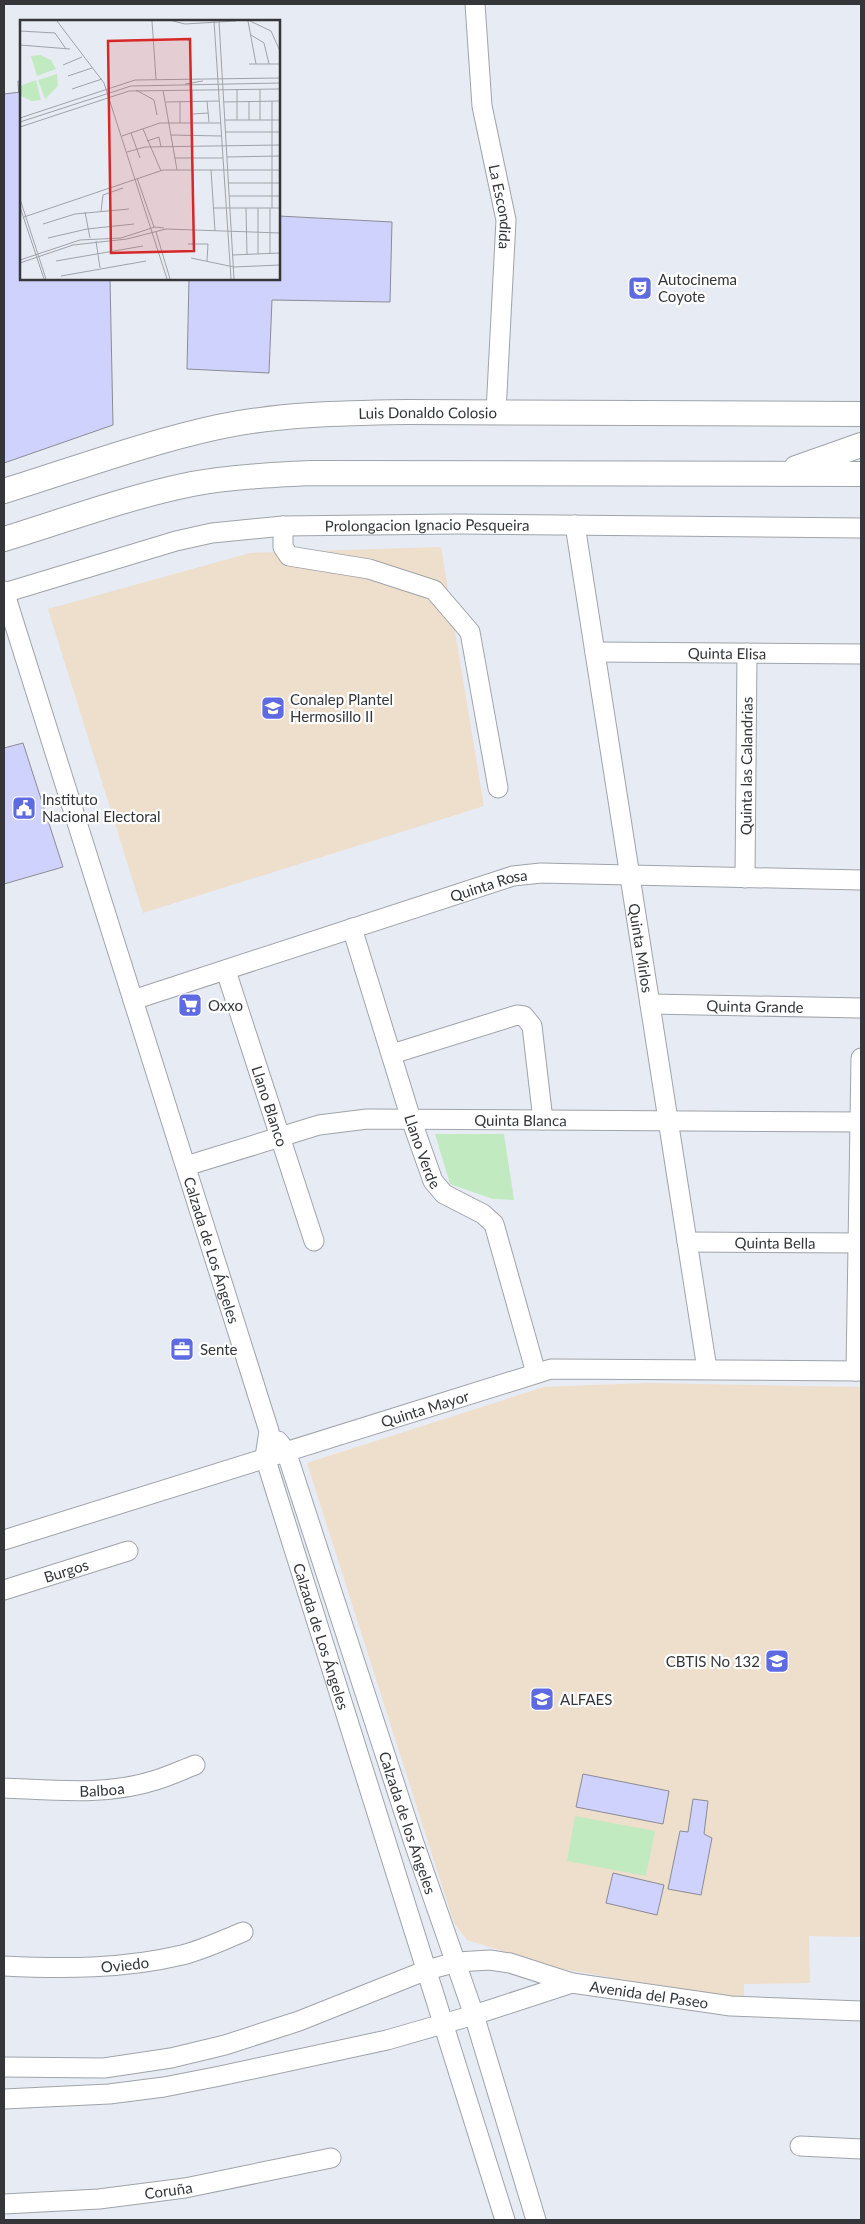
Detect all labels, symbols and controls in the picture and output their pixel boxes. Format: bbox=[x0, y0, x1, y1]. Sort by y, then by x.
inset map bbox=[20, 20, 280, 280]
street label: La Escondida bbox=[486, 163, 515, 250]
place label: Autocinema Coyote bbox=[658, 270, 737, 305]
theatre icon: Autocinema Coyote bbox=[627, 275, 653, 301]
street label: Luis Donaldo Colosio bbox=[358, 403, 497, 422]
street label: Prolongacion Ignacio Pesqueira bbox=[325, 515, 530, 535]
street label: Quinta Elisa bbox=[688, 644, 766, 662]
place label: Conalep Plantel Hermosillo II bbox=[290, 690, 393, 725]
school or university icon: Conalep Plantel Hermosillo II bbox=[260, 695, 286, 721]
street label: Quinta las Calandrias bbox=[736, 697, 756, 835]
place label: Instituto Nacional Electoral bbox=[42, 790, 161, 825]
public building icon: Instituto Nacional Electoral bbox=[11, 795, 37, 821]
street label: Quinta Rosa bbox=[448, 866, 528, 905]
street label: Quinta Mirlos bbox=[625, 902, 657, 994]
supermarket icon: Oxxo bbox=[177, 992, 203, 1018]
place label: Oxxo bbox=[208, 996, 243, 1014]
street label: Quinta Grande bbox=[706, 996, 804, 1016]
street label: Llano Blanco bbox=[248, 1063, 292, 1149]
street label: Quinta Blanca bbox=[474, 1111, 567, 1129]
street label: Llano Verde bbox=[401, 1112, 444, 1192]
street label: Calzada de Los Ángeles bbox=[180, 1174, 243, 1326]
street label: Quinta Bella bbox=[734, 1233, 816, 1252]
office icon: Sente bbox=[169, 1336, 195, 1362]
place label: Sente bbox=[200, 1340, 238, 1358]
street label: Quinta Mayor bbox=[379, 1386, 472, 1431]
street label: Burgos bbox=[41, 1555, 91, 1586]
street label: Calzada de Los Ángeles bbox=[290, 1561, 353, 1712]
school or university icon: CBTIS No 132 bbox=[764, 1648, 790, 1674]
place label: CBTIS No 132 bbox=[666, 1652, 760, 1670]
school or university icon: ALFAES bbox=[529, 1686, 555, 1712]
place label: ALFAES bbox=[560, 1690, 612, 1708]
street label: Calzada de los Ángeles bbox=[376, 1749, 440, 1896]
street label: Balboa bbox=[79, 1779, 126, 1800]
street label: Oviedo bbox=[100, 1953, 150, 1975]
street label: Avenida del Paseo bbox=[589, 1977, 710, 2012]
street label: Coruña bbox=[143, 2178, 194, 2202]

